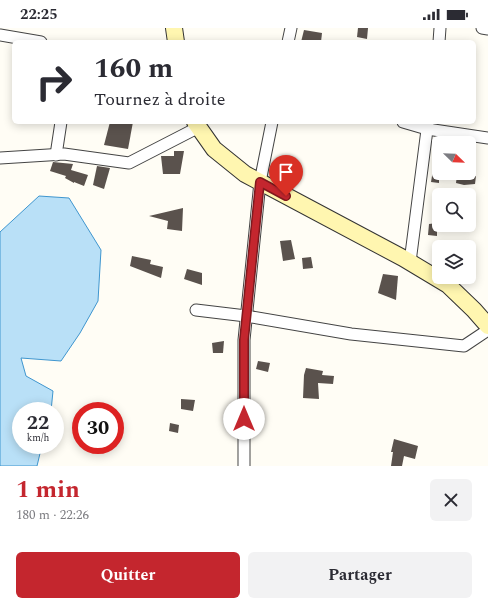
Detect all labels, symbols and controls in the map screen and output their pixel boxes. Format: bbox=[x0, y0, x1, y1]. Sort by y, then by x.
text: 22:25 bbox=[20, 3, 58, 26]
text: 160 m bbox=[94, 47, 173, 90]
icon: right bbox=[28, 56, 80, 108]
text: Tournez à droite bbox=[94, 86, 226, 113]
north arrow bbox=[432, 136, 476, 180]
map controls bbox=[432, 136, 476, 284]
pin bbox=[269, 155, 303, 196]
icon: arrive bbox=[275, 161, 297, 183]
button: search bbox=[432, 188, 476, 232]
button: layers bbox=[432, 240, 476, 284]
position arrow bbox=[223, 398, 265, 440]
speed limit sign: 30 bbox=[72, 402, 124, 454]
text: 22 bbox=[27, 408, 49, 438]
text: km/h bbox=[27, 430, 49, 446]
text: 1 min bbox=[16, 472, 80, 508]
button: close bbox=[430, 479, 472, 521]
text: 180 m · 22:26 bbox=[16, 505, 89, 525]
button: Quitter bbox=[16, 552, 240, 598]
button: Partager bbox=[248, 552, 472, 598]

